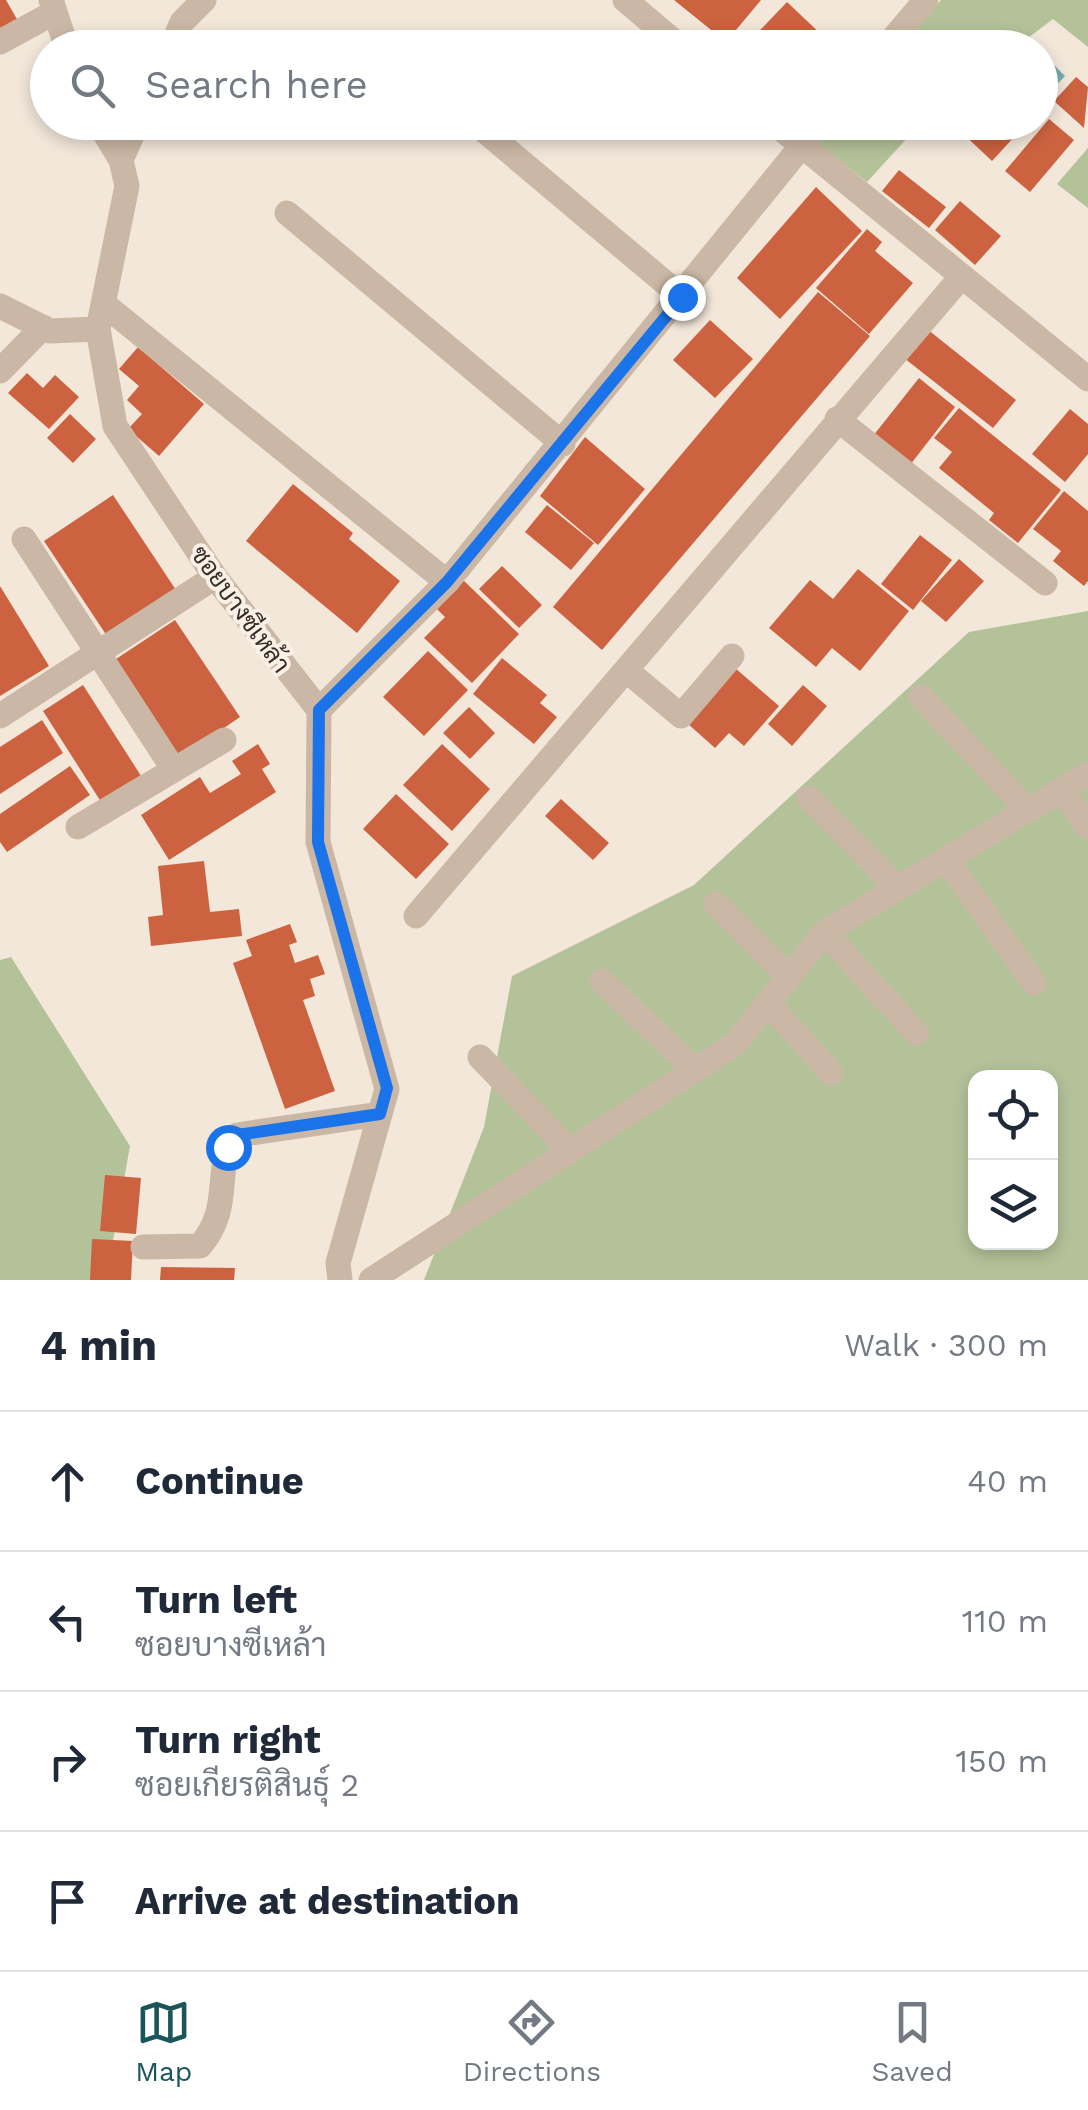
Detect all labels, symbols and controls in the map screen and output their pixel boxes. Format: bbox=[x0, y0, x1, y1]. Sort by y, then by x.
search box bbox=[30, 30, 1058, 140]
icon: search bbox=[65, 58, 120, 113]
text: Search here bbox=[145, 63, 368, 107]
route end bbox=[660, 275, 706, 321]
street label: ซอยบางซีเหล้า bbox=[185, 539, 298, 678]
map controls bbox=[968, 1070, 1058, 1250]
button: locate bbox=[968, 1070, 1058, 1160]
route start bbox=[206, 1125, 252, 1171]
button: layers bbox=[968, 1160, 1058, 1250]
text: 4 min bbox=[40, 1321, 157, 1370]
text: Walk · 300 m bbox=[844, 1326, 1048, 1364]
icon: ahead bbox=[40, 1454, 95, 1509]
text: Continue bbox=[135, 1459, 304, 1503]
text: 40 m bbox=[967, 1462, 1048, 1500]
text: Turn left bbox=[135, 1578, 297, 1622]
icon: left bbox=[40, 1594, 95, 1649]
text: 110 m bbox=[962, 1602, 1048, 1640]
text: ซอยบางซีเหล้า bbox=[135, 1626, 327, 1664]
text: Turn right bbox=[135, 1718, 321, 1762]
icon: right bbox=[40, 1734, 95, 1789]
text: 150 m bbox=[956, 1742, 1048, 1780]
text: ซอยเกียรติสินธุ์ 2 bbox=[135, 1766, 359, 1804]
icon: arrive bbox=[40, 1874, 95, 1929]
text: Arrive at destination bbox=[135, 1879, 520, 1923]
tab: Map bbox=[135, 1995, 192, 2088]
tab: Directions bbox=[463, 1995, 601, 2088]
tab: Saved bbox=[871, 1995, 953, 2088]

